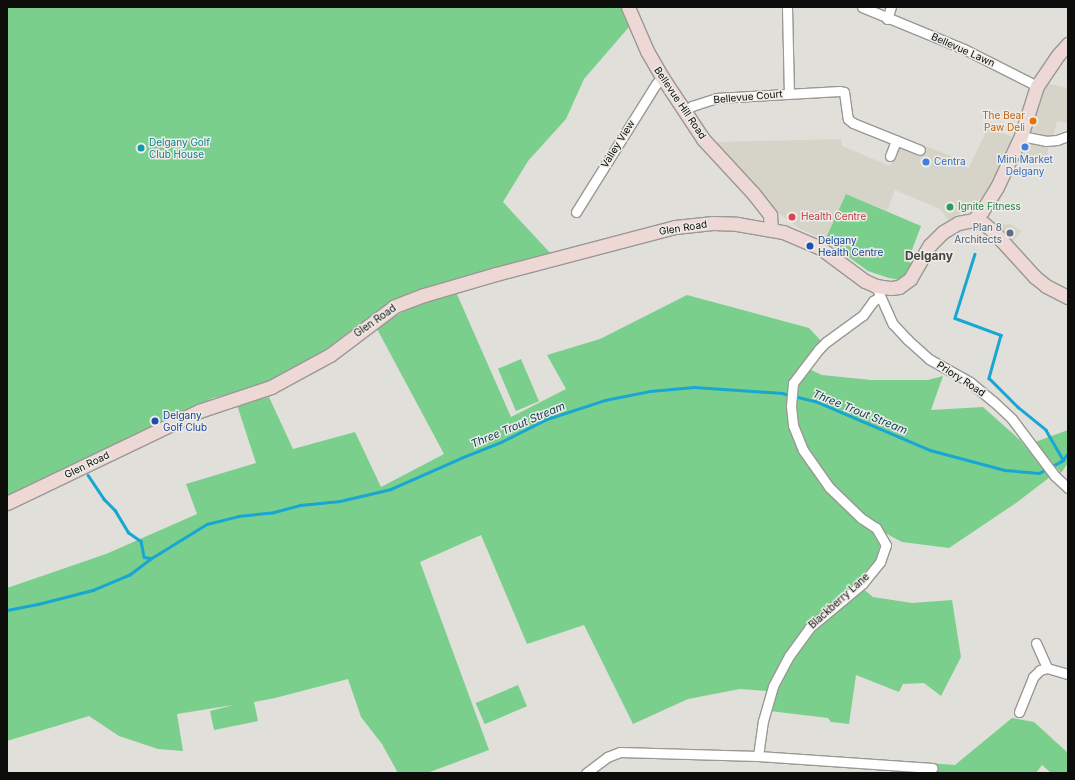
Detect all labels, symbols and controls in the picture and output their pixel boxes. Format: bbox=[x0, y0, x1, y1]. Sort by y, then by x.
street label: Bellevue Lawn bbox=[929, 31, 997, 69]
street label: Bellevue Hill Road bbox=[651, 65, 709, 141]
street label: Bellevue Court bbox=[713, 88, 783, 106]
place label: The Bear Paw Deli bbox=[982, 109, 1025, 132]
marker: The Bear Paw Deli bbox=[1028, 116, 1038, 126]
street label: Valley View bbox=[599, 118, 637, 170]
place label: Delgany Golf Club House bbox=[149, 136, 210, 160]
marker: Mini Market Delgany bbox=[1020, 142, 1030, 152]
marker: Delgany Golf Club House bbox=[136, 143, 146, 153]
place label: Mini Market Delgany bbox=[997, 153, 1053, 176]
place label: Centra bbox=[934, 156, 966, 168]
marker: Centra bbox=[921, 157, 931, 167]
place label: Ignite Fitness bbox=[958, 201, 1021, 213]
marker: Ignite Fitness bbox=[945, 202, 955, 212]
marker: Health Centre bbox=[786, 211, 798, 223]
place label: Health Centre bbox=[801, 211, 866, 223]
street label: Glen Road bbox=[658, 218, 708, 238]
place label: Plan 8 Architects bbox=[954, 221, 1002, 244]
marker: Plan 8 Architects bbox=[1005, 228, 1015, 238]
place label: Delgany Health Centre bbox=[818, 234, 883, 258]
marker: Delgany Health Centre bbox=[805, 241, 815, 251]
district label: Delgany bbox=[905, 249, 953, 263]
street label: Glen Road bbox=[352, 302, 398, 340]
street label: Priory Road bbox=[935, 359, 987, 399]
water label: Three Trout Stream bbox=[811, 387, 909, 437]
water label: Three Trout Stream bbox=[469, 399, 567, 451]
place label: Delgany Golf Club bbox=[163, 409, 207, 432]
marker: Delgany Golf Club bbox=[150, 416, 160, 426]
street label: Glen Road bbox=[63, 449, 111, 481]
street label: Blackberry Lane bbox=[806, 571, 872, 631]

